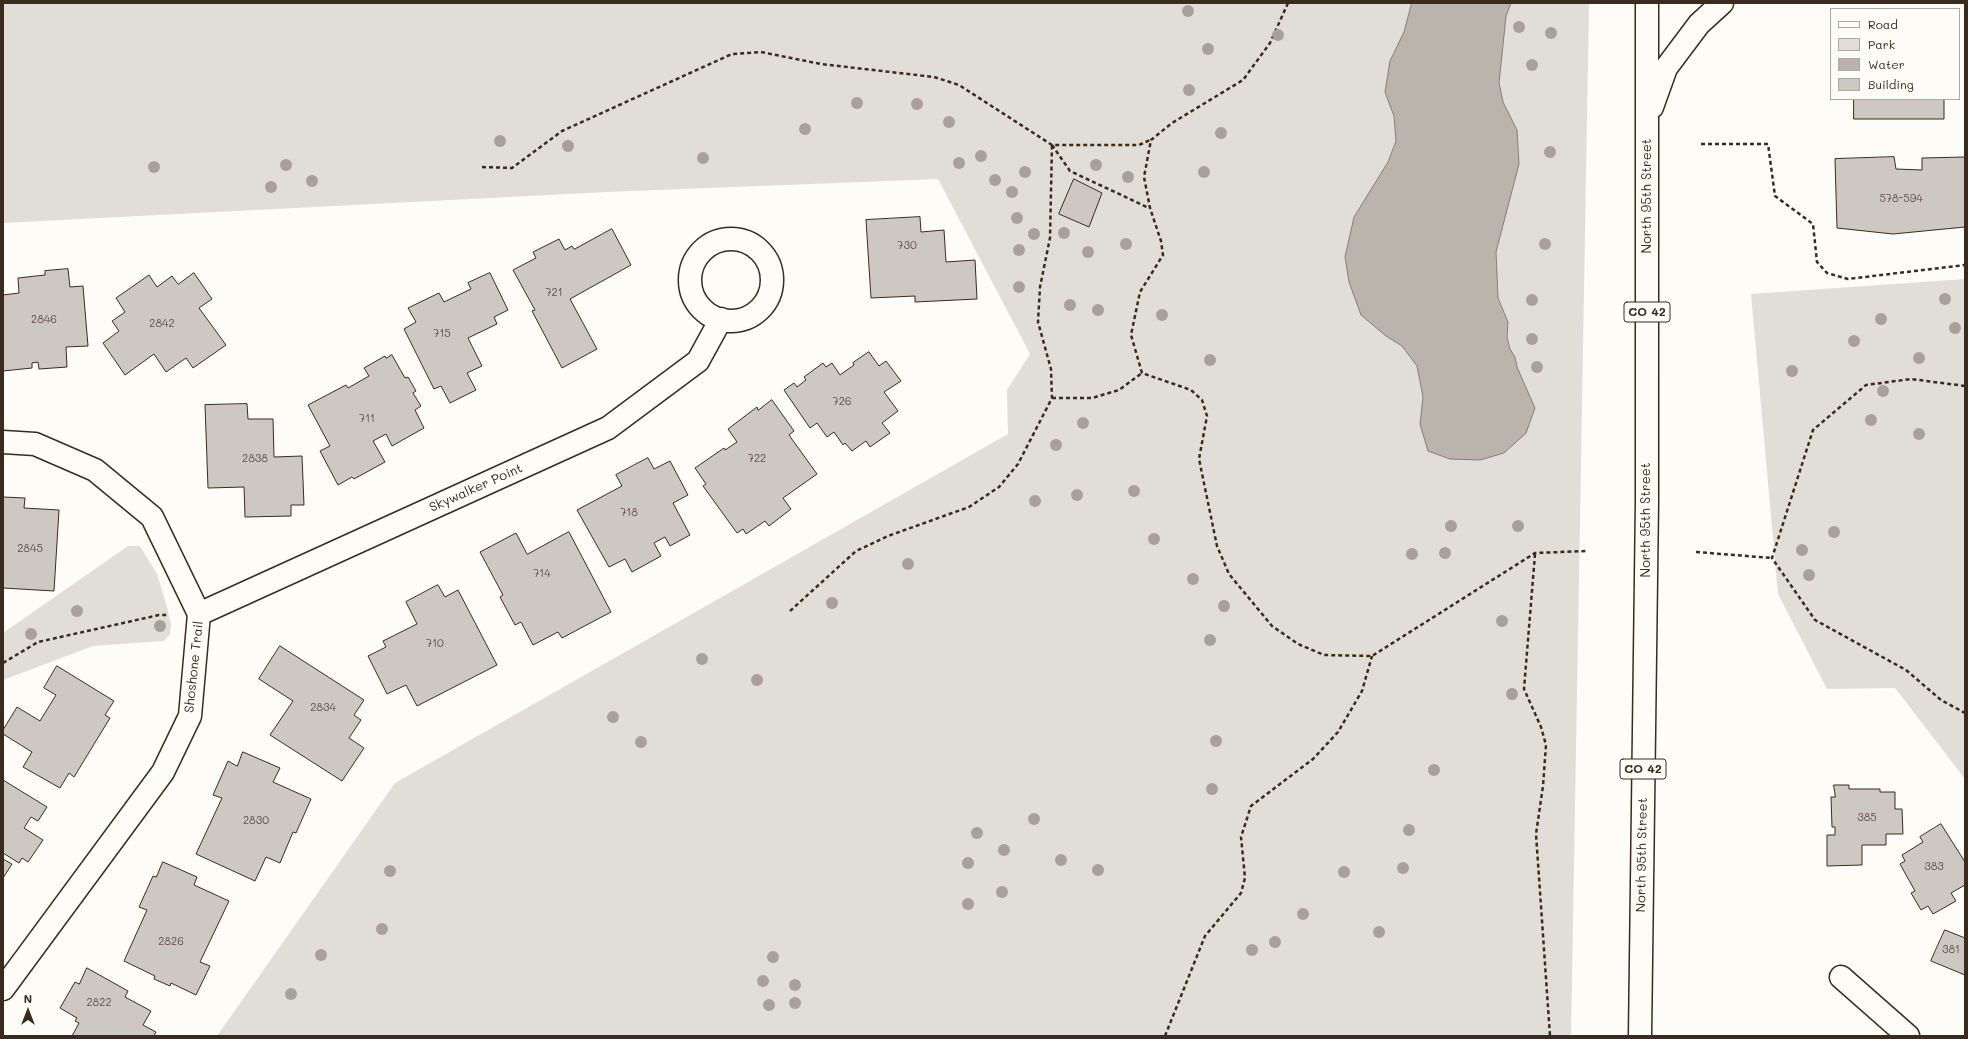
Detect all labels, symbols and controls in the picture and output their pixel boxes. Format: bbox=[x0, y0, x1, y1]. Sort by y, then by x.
legend bbox=[1830, 8, 1960, 100]
text: Road bbox=[1868, 16, 1898, 32]
text: Park bbox=[1868, 36, 1895, 52]
text: Water bbox=[1868, 56, 1905, 72]
text: Building bbox=[1868, 76, 1914, 92]
street label: North 95th Street bbox=[1639, 139, 1655, 253]
house number: 578-594 bbox=[1879, 192, 1923, 206]
house number: 730 bbox=[897, 239, 917, 253]
house number: 721 bbox=[545, 286, 563, 300]
road number: CO 42 bbox=[1624, 302, 1670, 322]
house number: 2846 bbox=[31, 313, 57, 327]
house number: 2842 bbox=[149, 317, 175, 331]
house number: 715 bbox=[433, 327, 451, 341]
house number: 726 bbox=[833, 395, 851, 409]
house number: 711 bbox=[359, 412, 375, 426]
house number: 2838 bbox=[242, 452, 268, 466]
house number: 722 bbox=[748, 452, 766, 466]
street label: Skywalker Point bbox=[427, 460, 525, 516]
street label: North 95th Street bbox=[1638, 463, 1654, 577]
house number: 718 bbox=[620, 506, 638, 520]
house number: 2845 bbox=[17, 542, 43, 556]
house number: 714 bbox=[533, 567, 551, 581]
street label: Shoshone Trail bbox=[181, 620, 207, 714]
house number: 710 bbox=[426, 637, 444, 651]
house number: 2834 bbox=[310, 701, 336, 715]
road number: CO 42 bbox=[1620, 759, 1666, 779]
street label: North 95th Street bbox=[1633, 797, 1651, 913]
house number: 385 bbox=[1857, 811, 1877, 825]
house number: 2830 bbox=[243, 814, 269, 828]
house number: 383 bbox=[1924, 860, 1944, 874]
house number: 2826 bbox=[158, 935, 184, 949]
house number: 381 bbox=[1942, 943, 1960, 957]
north arrow bbox=[8, 991, 48, 1031]
text: N bbox=[24, 991, 32, 1006]
house number: 2822 bbox=[86, 996, 112, 1010]

